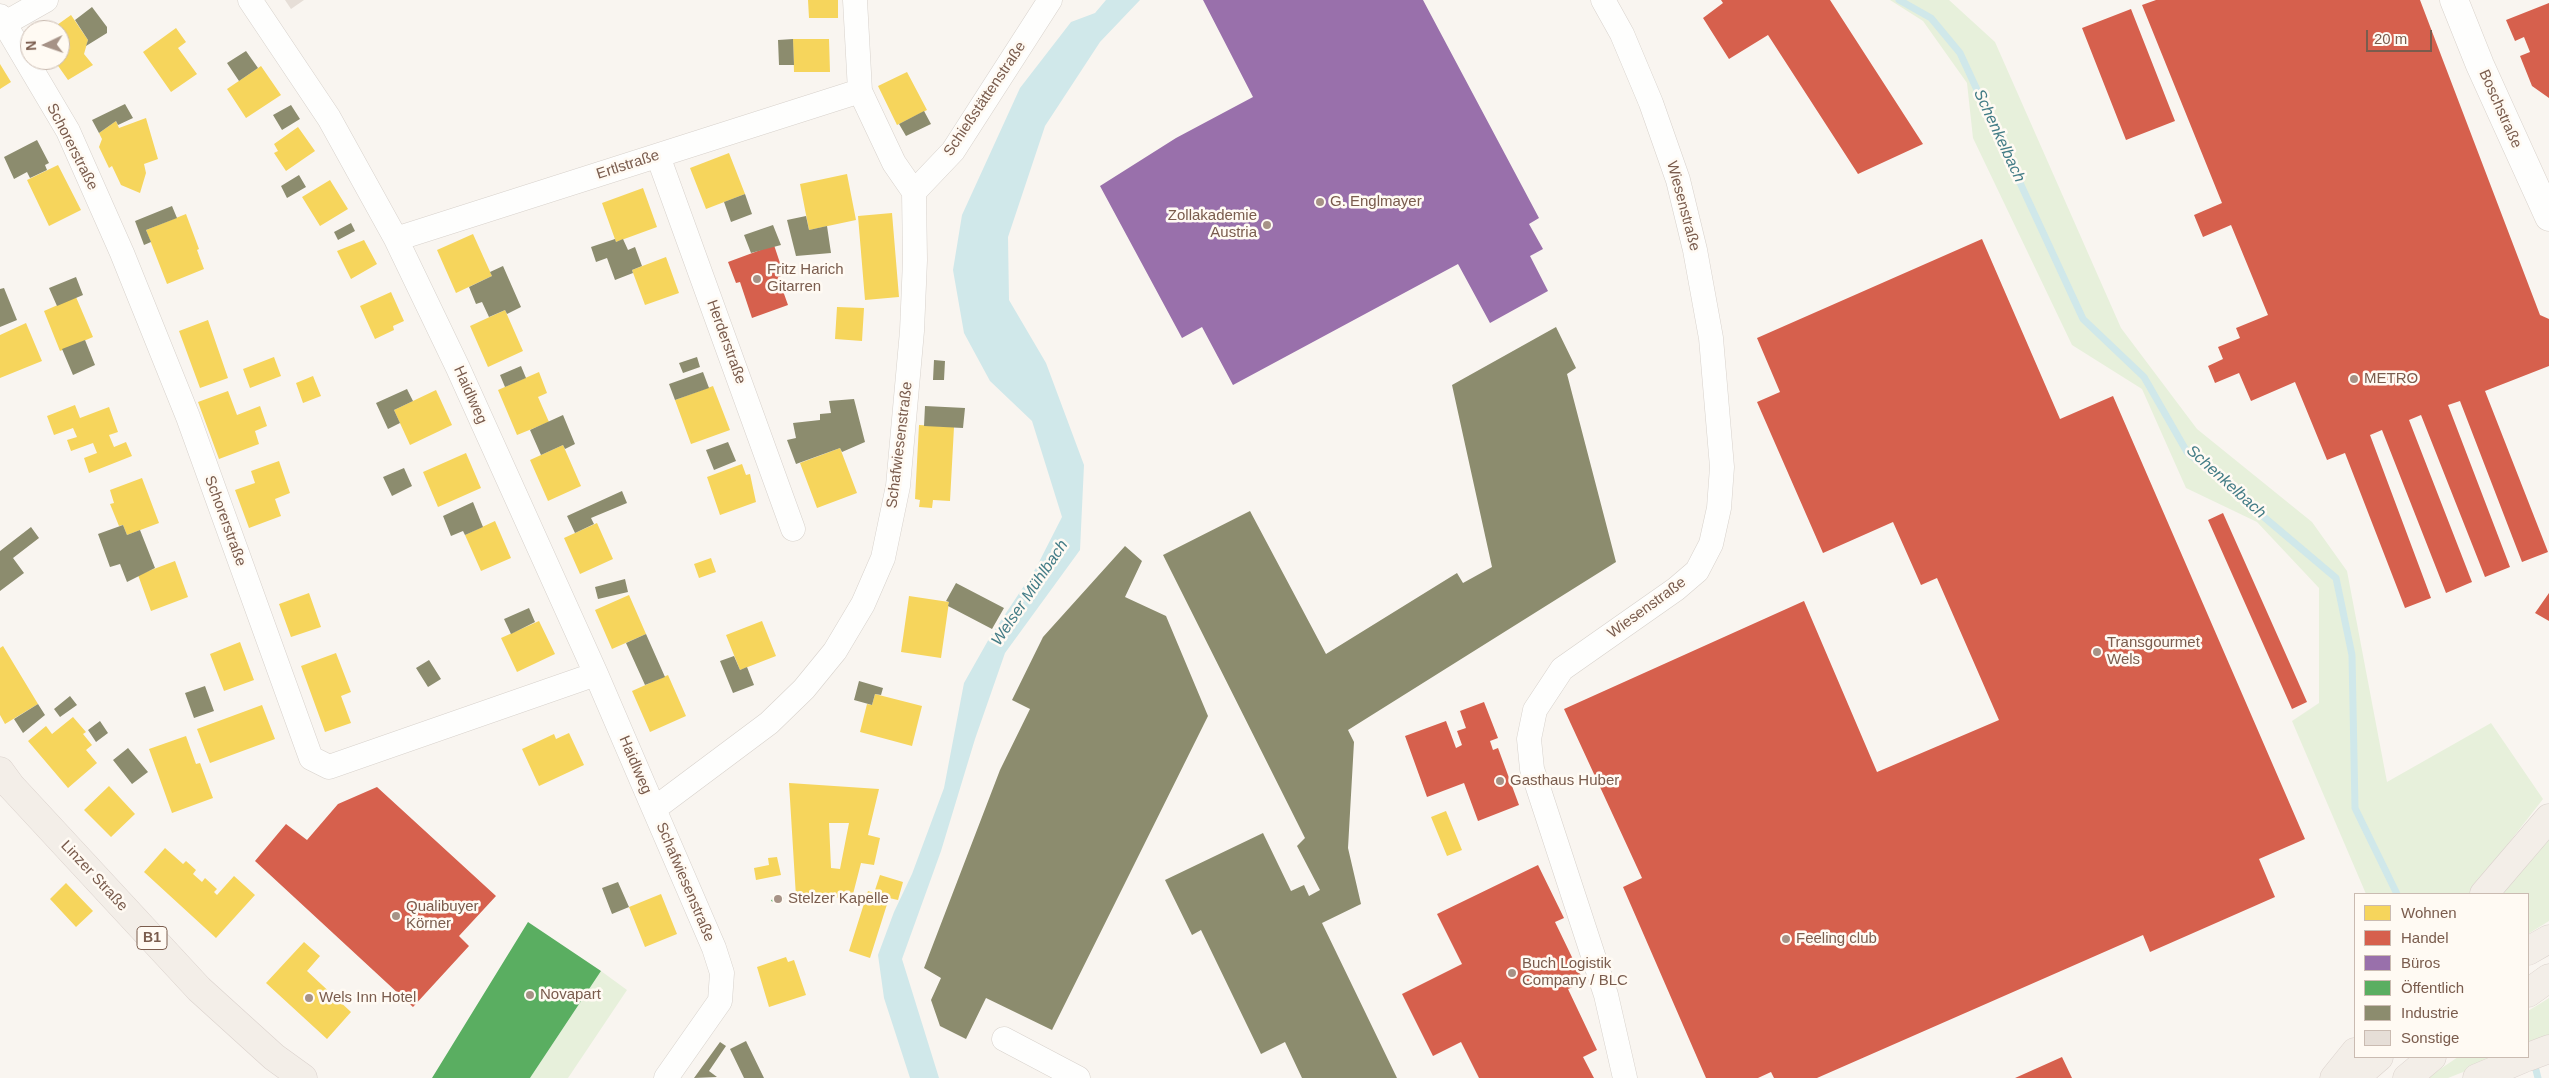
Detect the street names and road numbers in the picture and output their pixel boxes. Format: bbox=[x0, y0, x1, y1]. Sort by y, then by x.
street label: Schießstättenstraße bbox=[940, 38, 1030, 160]
street label: Boschstraße bbox=[2475, 67, 2525, 151]
street label: Schorerstraße bbox=[42, 101, 102, 193]
street label: Ertlstraße bbox=[594, 146, 662, 184]
street label: Wiesenstraße bbox=[1662, 159, 1704, 253]
street label: Herderstraße bbox=[702, 297, 750, 387]
street label: Haidlweg bbox=[449, 363, 491, 427]
street label: Schafwiesenstraße bbox=[883, 381, 917, 509]
street label: Schorerstraße bbox=[200, 473, 250, 569]
street label: Wiesenstraße bbox=[1604, 574, 1690, 642]
street label: Haidlweg bbox=[615, 733, 655, 797]
street label: Schafwiesenstraße bbox=[652, 820, 718, 944]
street label: Linzer Straße bbox=[57, 837, 131, 915]
road number: B1 bbox=[137, 926, 167, 950]

